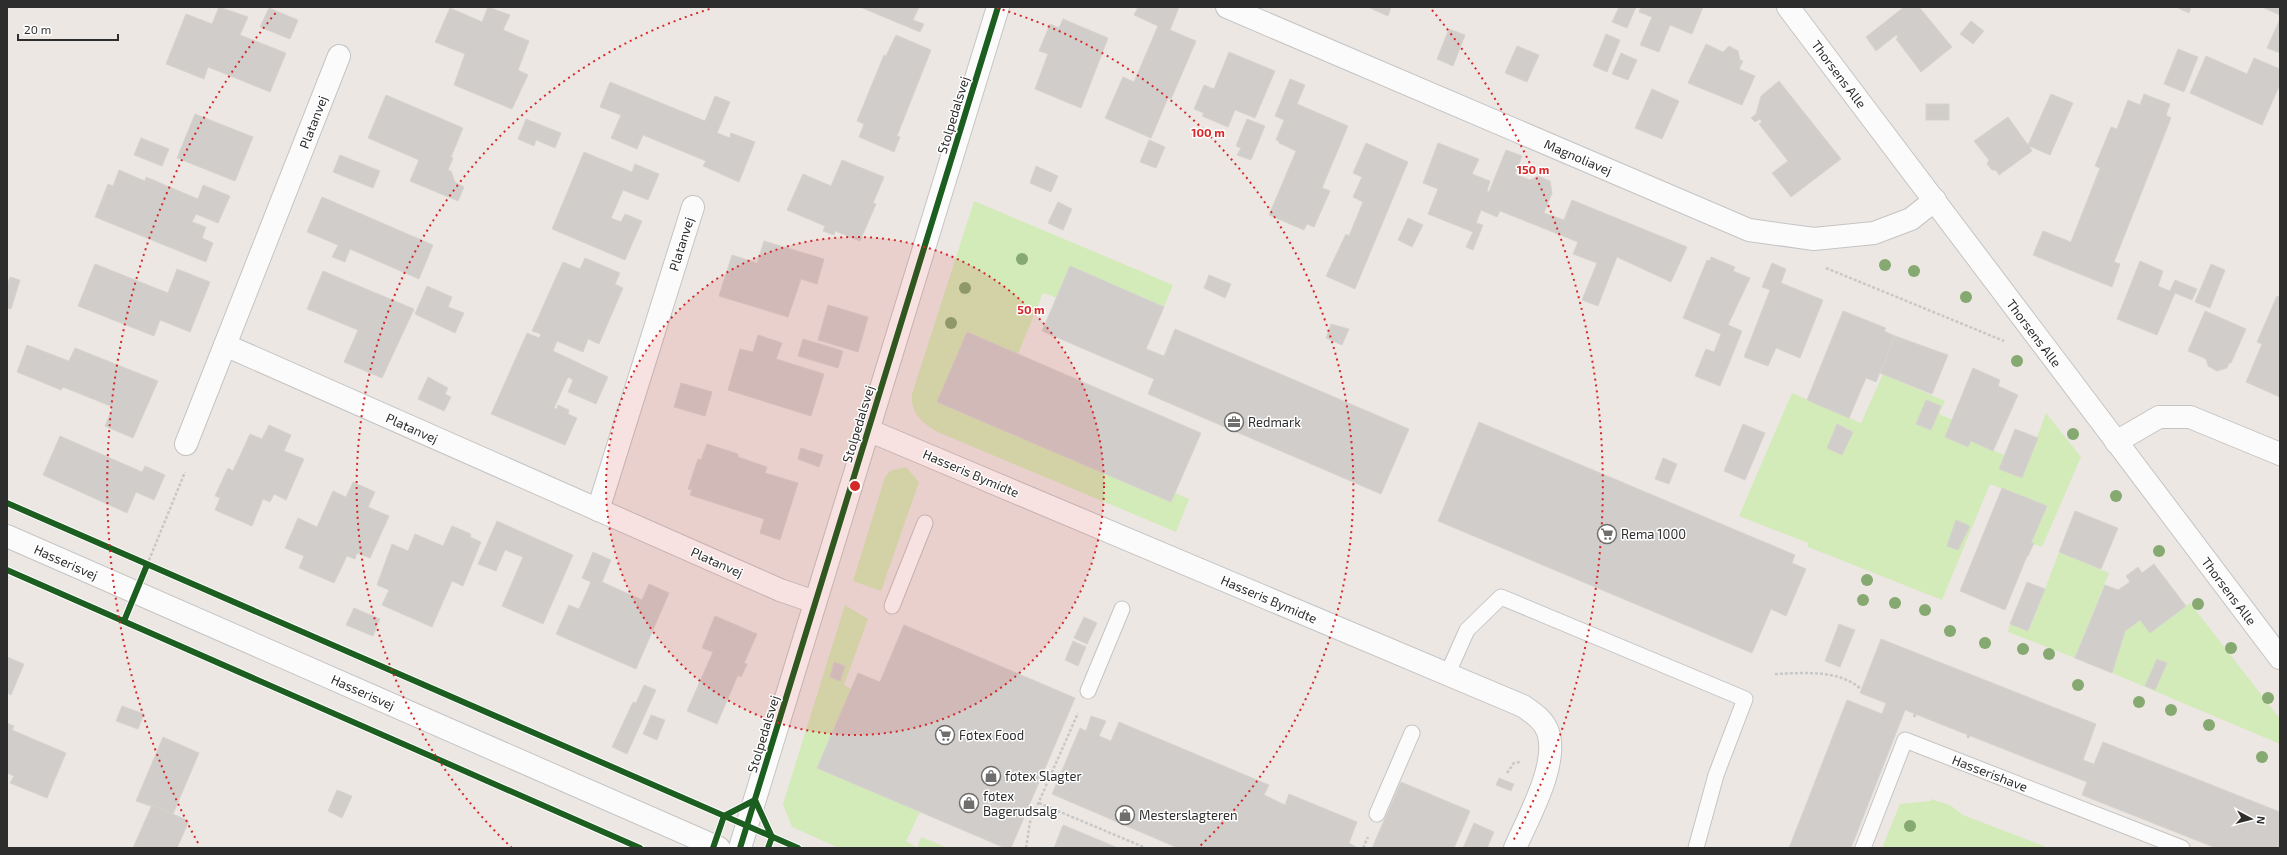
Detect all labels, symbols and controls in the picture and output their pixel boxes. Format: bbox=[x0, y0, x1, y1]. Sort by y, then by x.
scale bar bbox=[18, 16, 118, 42]
text: 20 m bbox=[24, 22, 51, 36]
street label: Thorsens Alle bbox=[1808, 37, 1870, 111]
street label: Stolpedalsvej bbox=[934, 74, 972, 156]
street label: Platanvej bbox=[296, 93, 330, 151]
text: 100 m bbox=[1191, 125, 1225, 139]
street label: Magnoliavej bbox=[1542, 136, 1614, 178]
text: 150 m bbox=[1517, 162, 1549, 176]
street label: Platanvej bbox=[665, 215, 697, 273]
street label: Thorsens Alle bbox=[2003, 296, 2065, 370]
text: 50 m bbox=[1017, 302, 1045, 316]
street label: Stolpedalsvej bbox=[839, 383, 877, 465]
street label: Platanvej bbox=[383, 409, 441, 447]
office icon: Redmark bbox=[1223, 411, 1245, 433]
place label: Redmark bbox=[1248, 414, 1301, 430]
street label: Hasseris Bymidte bbox=[921, 446, 1021, 500]
centre of rings bbox=[848, 479, 862, 493]
supermarket icon: Rema 1000 bbox=[1596, 523, 1618, 545]
place label: Rema 1000 bbox=[1621, 526, 1686, 542]
street label: Hasserisvej bbox=[32, 541, 100, 583]
street label: Platanvej bbox=[688, 543, 746, 581]
street label: Thorsens Alle bbox=[2198, 554, 2260, 628]
street label: Hasseris Bymidte bbox=[1219, 572, 1319, 626]
street label: Hasserisvej bbox=[329, 671, 397, 713]
street label: Stolpedalsvej bbox=[744, 693, 782, 775]
supermarket icon: Føtex Food bbox=[934, 724, 956, 746]
place label: Føtex Food bbox=[959, 727, 1024, 743]
street label: Hasserishave bbox=[1950, 751, 2030, 795]
shop icon: føtex Slagter bbox=[980, 765, 1002, 787]
place label: føtex Slagter bbox=[1005, 768, 1082, 784]
place label: føtex Bagerudsalg bbox=[983, 788, 1057, 819]
shop icon: føtex Bagerudsalg bbox=[958, 792, 980, 814]
north arrow bbox=[2231, 799, 2271, 839]
shop icon: Mesterslagteren bbox=[1114, 804, 1136, 826]
place label: Mesterslagteren bbox=[1139, 807, 1238, 823]
text: N bbox=[2254, 816, 2268, 825]

